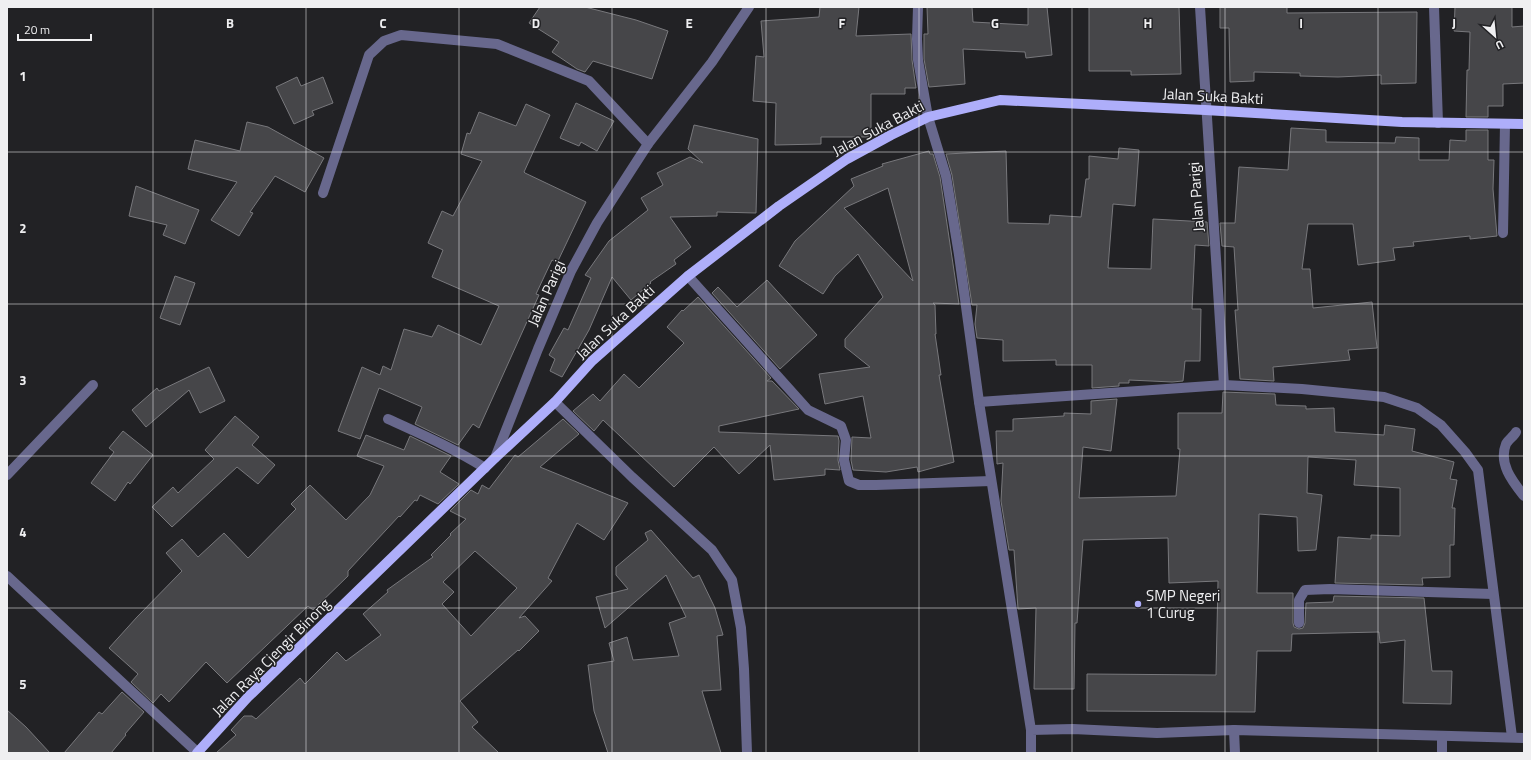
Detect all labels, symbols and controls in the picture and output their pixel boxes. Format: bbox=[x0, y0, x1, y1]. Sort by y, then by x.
text: B bbox=[226, 13, 234, 33]
text: C bbox=[379, 13, 387, 33]
text: D bbox=[532, 13, 540, 33]
text: E bbox=[685, 13, 693, 33]
text: F bbox=[839, 13, 846, 33]
text: G bbox=[991, 13, 999, 33]
text: H bbox=[1144, 13, 1152, 33]
text: I bbox=[1299, 13, 1303, 33]
text: J bbox=[1452, 13, 1456, 33]
scale bar bbox=[18, 16, 91, 42]
north arrow bbox=[1475, 16, 1515, 56]
text: 20 m bbox=[24, 20, 50, 39]
text: U bbox=[1493, 36, 1506, 54]
text: 1 bbox=[19, 66, 27, 86]
street label: Jalan Suka Bakti bbox=[1162, 82, 1264, 110]
street label: Jalan Suka Bakti bbox=[828, 94, 928, 162]
street label: Jalan Parigi bbox=[1182, 161, 1210, 233]
text: 2 bbox=[19, 218, 27, 238]
street label: Jalan Parigi bbox=[521, 256, 571, 330]
street label: Jalan Suka Bakti bbox=[570, 279, 660, 365]
text: 3 bbox=[19, 370, 27, 390]
text: 4 bbox=[19, 522, 27, 542]
place label: SMP Negeri 1 Curug bbox=[1146, 584, 1220, 624]
street label: Jalan Raya Cjengir Binong bbox=[206, 592, 336, 722]
marker: SMP Negeri 1 Curug bbox=[1133, 599, 1143, 609]
text: 5 bbox=[19, 674, 27, 694]

